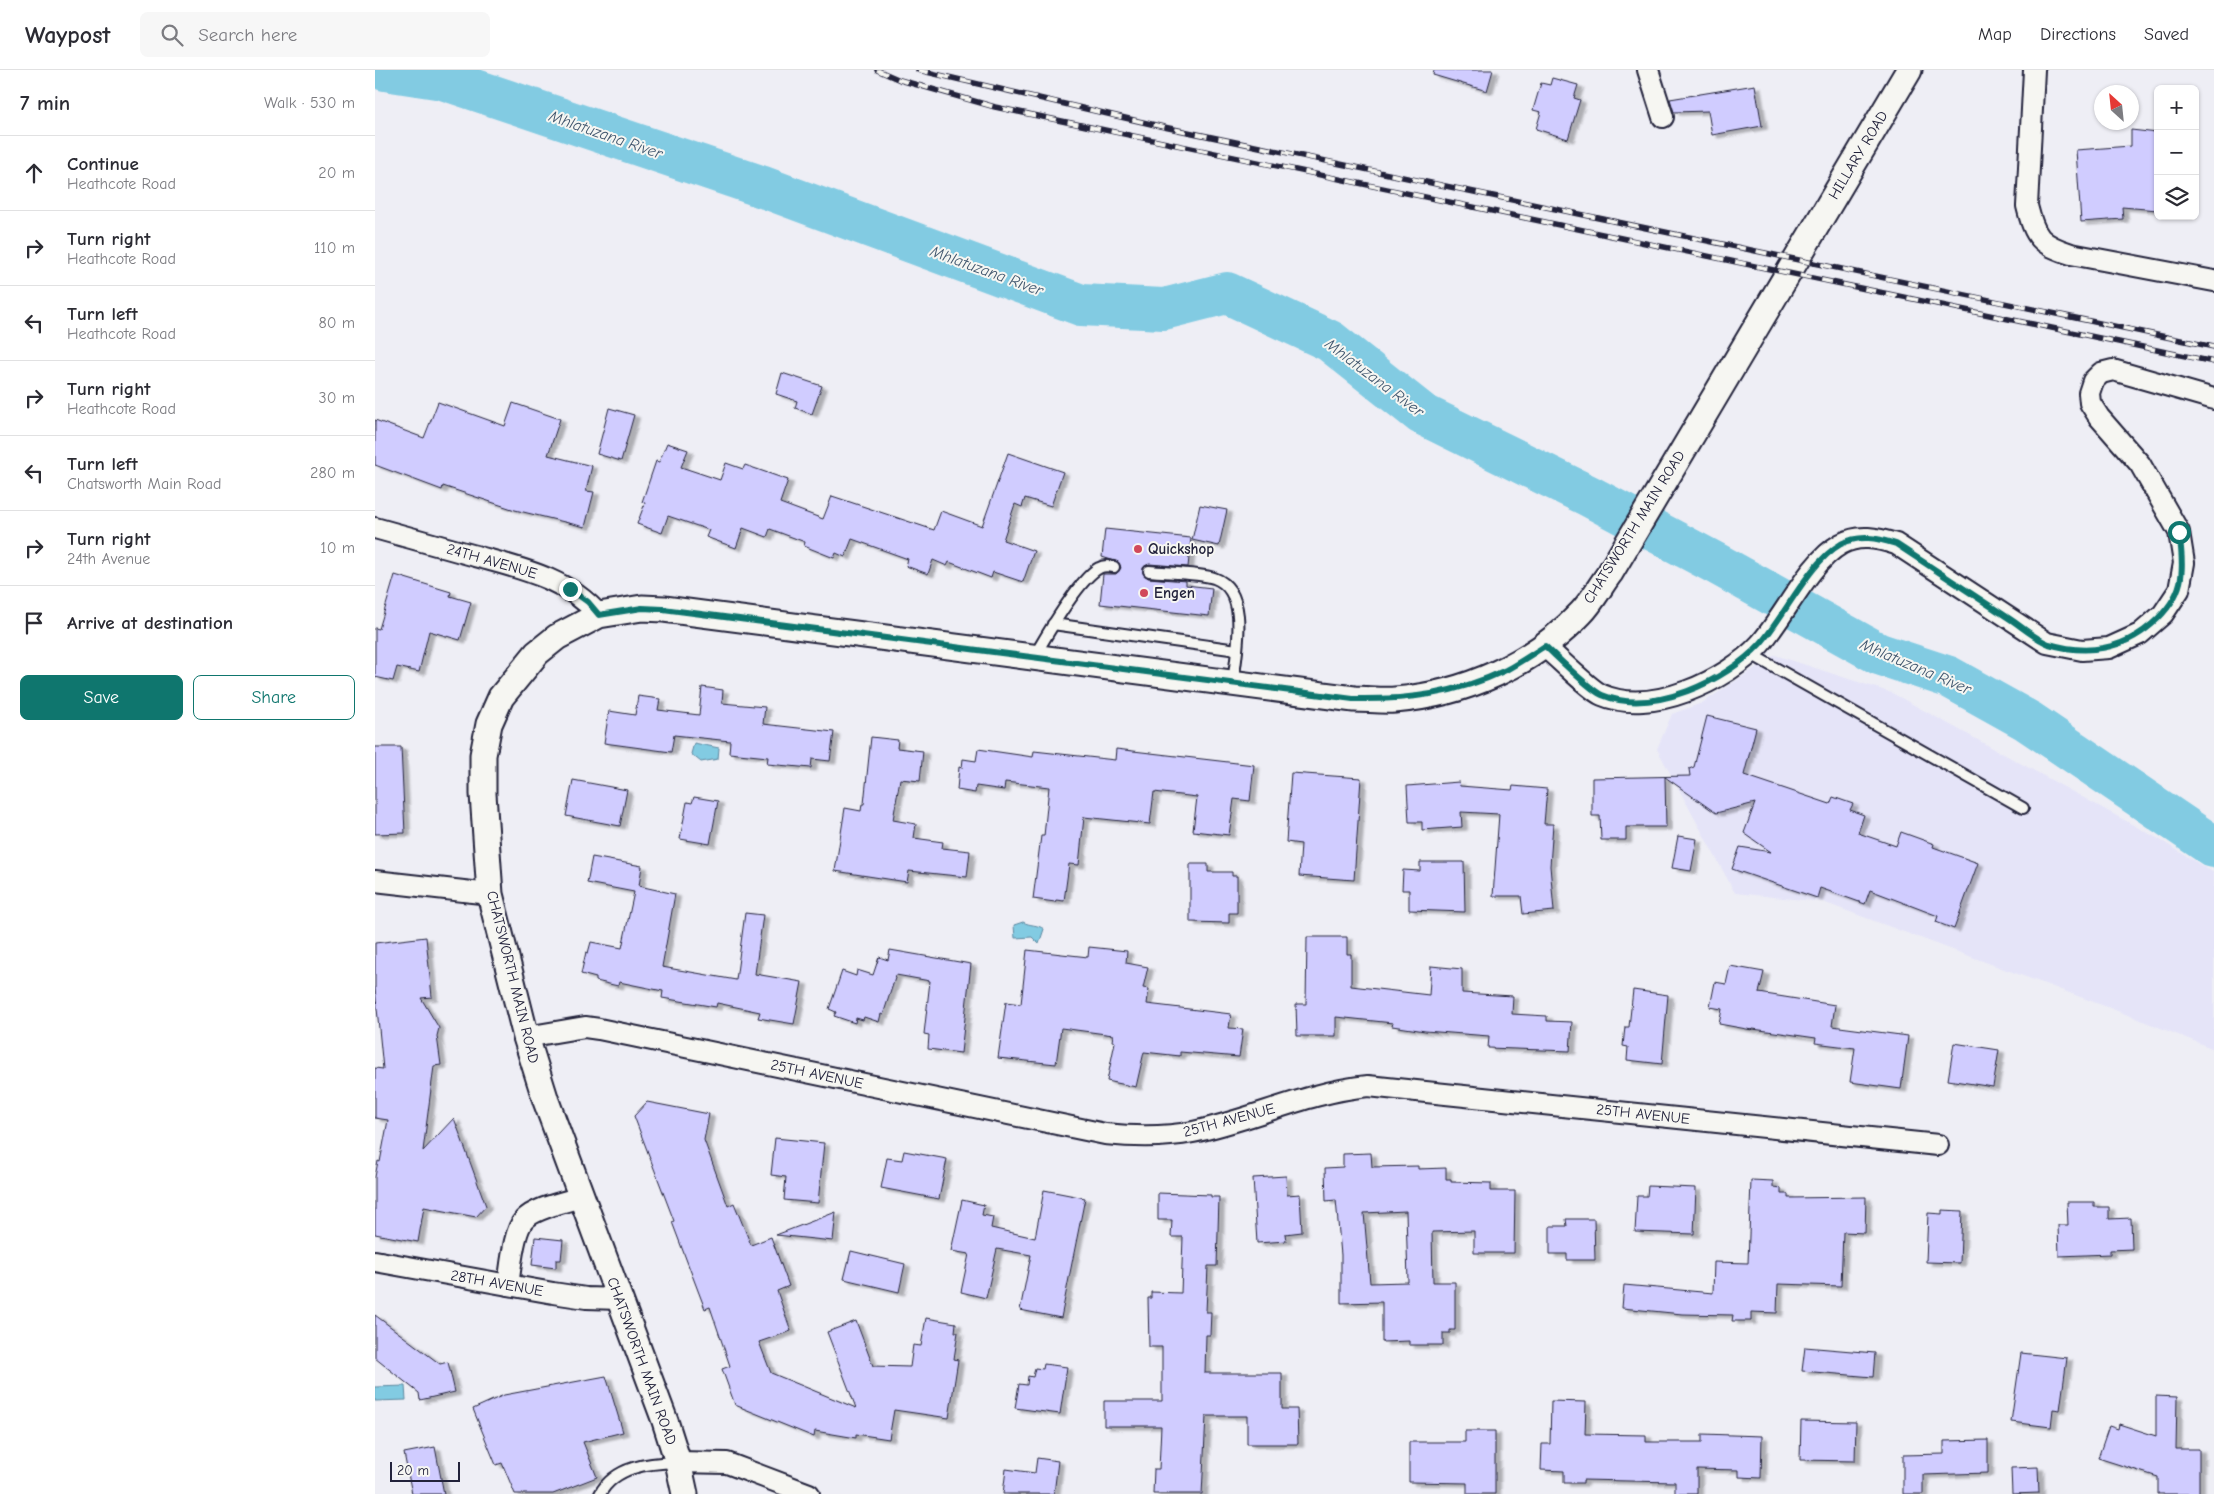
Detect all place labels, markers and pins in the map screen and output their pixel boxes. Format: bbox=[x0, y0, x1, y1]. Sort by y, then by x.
place label: Quickshop bbox=[1148, 540, 1214, 558]
marker: Quickshop bbox=[1132, 543, 1144, 555]
place label: Engen bbox=[1154, 584, 1195, 602]
marker: Engen bbox=[1138, 587, 1150, 599]

